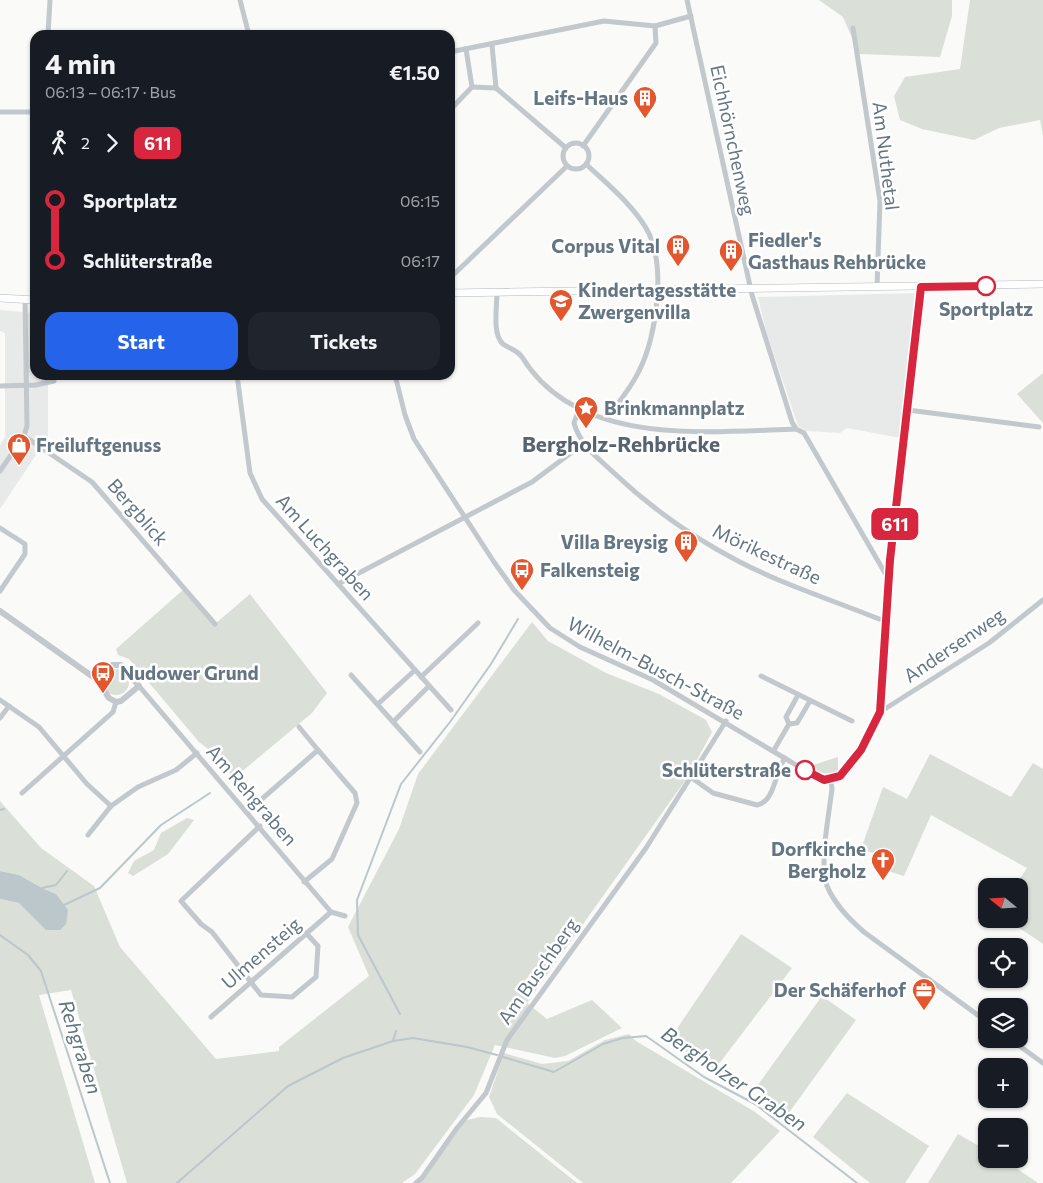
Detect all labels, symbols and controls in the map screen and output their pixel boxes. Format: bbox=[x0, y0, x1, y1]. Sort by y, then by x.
text: 4 min bbox=[45, 46, 116, 80]
text: €1.50 bbox=[389, 61, 440, 84]
street label: Eichhörnchenweg bbox=[706, 63, 761, 217]
text: 06:13 – 06:17 · Bus bbox=[45, 82, 176, 101]
building icon: Leifs-Haus bbox=[632, 85, 658, 119]
place label: Leifs-Haus bbox=[533, 86, 628, 109]
street label: Am Nuthetal bbox=[868, 100, 905, 212]
icon: walk bbox=[45, 129, 73, 157]
icon: forward bbox=[98, 129, 126, 157]
text: 611 bbox=[144, 132, 171, 154]
text: 2 bbox=[81, 133, 90, 152]
text: Sportplatz bbox=[83, 189, 177, 212]
text: 06:15 bbox=[400, 191, 440, 210]
place label: Fiedler's Gasthaus Rehbrücke bbox=[748, 228, 926, 273]
building icon: Corpus Vital bbox=[665, 233, 691, 267]
place label: Corpus Vital bbox=[551, 234, 660, 257]
building icon: Fiedler's Gasthaus Rehbrücke bbox=[718, 238, 744, 272]
text: Schlüterstraße bbox=[83, 249, 212, 272]
text: 06:17 bbox=[401, 251, 440, 270]
marker: Sportplatz bbox=[976, 276, 996, 296]
place label: Kindertagesstätte Zwergenvilla bbox=[578, 278, 736, 323]
school or university icon: Kindertagesstätte Zwergenvilla bbox=[548, 288, 574, 322]
place label: Sportplatz bbox=[939, 297, 1033, 320]
button: Start bbox=[45, 312, 238, 370]
button: Tickets bbox=[248, 312, 440, 370]
place icon: Brinkmannplatz bbox=[573, 395, 599, 429]
place label: Brinkmannplatz bbox=[604, 396, 745, 419]
district label: Bergholz-Rehbrücke bbox=[522, 431, 720, 456]
shop icon: Freiluftgenuss bbox=[6, 432, 32, 466]
place label: Freiluftgenuss bbox=[36, 433, 161, 456]
street label: Bergblick bbox=[103, 474, 174, 550]
street label: Am Luchgraben bbox=[272, 489, 379, 604]
line badge: 611 bbox=[866, 508, 924, 540]
text: 611 bbox=[881, 513, 909, 535]
street label: Mörikestraße bbox=[709, 518, 825, 589]
building icon: Villa Breysig bbox=[673, 529, 699, 563]
place label: Villa Breysig bbox=[561, 530, 669, 553]
bus stop icon: Falkensteig bbox=[509, 557, 535, 591]
place label: Falkensteig bbox=[540, 558, 640, 581]
street label: Andersenweg bbox=[899, 602, 1009, 687]
street label: Wilhelm-Busch-Straße bbox=[564, 611, 749, 724]
bus stop icon: Nudower Grund bbox=[90, 660, 116, 694]
place label: Nudower Grund bbox=[120, 661, 259, 684]
street label: Am Rehgraben bbox=[202, 740, 302, 850]
place label: Schlüterstraße bbox=[662, 758, 791, 781]
marker: Schlüterstraße bbox=[795, 760, 815, 780]
place label: Dorfkirche Bergholz bbox=[771, 837, 866, 882]
church icon: Dorfkirche Bergholz bbox=[870, 847, 896, 881]
north arrow bbox=[978, 878, 1028, 928]
map controls bbox=[978, 878, 1028, 1168]
street label: Ulmensteig bbox=[216, 912, 305, 993]
street label: Am Buschberg bbox=[493, 913, 583, 1028]
button: locate bbox=[978, 938, 1028, 988]
office icon: Der Schäferhof bbox=[911, 977, 937, 1011]
place label: Der Schäferhof bbox=[774, 978, 906, 1001]
water label: Rehgraben bbox=[54, 997, 107, 1097]
button: layers bbox=[978, 998, 1028, 1048]
water label: Bergholzer Graben bbox=[657, 1021, 812, 1136]
button: + bbox=[978, 1058, 1028, 1108]
button: − bbox=[978, 1118, 1028, 1168]

